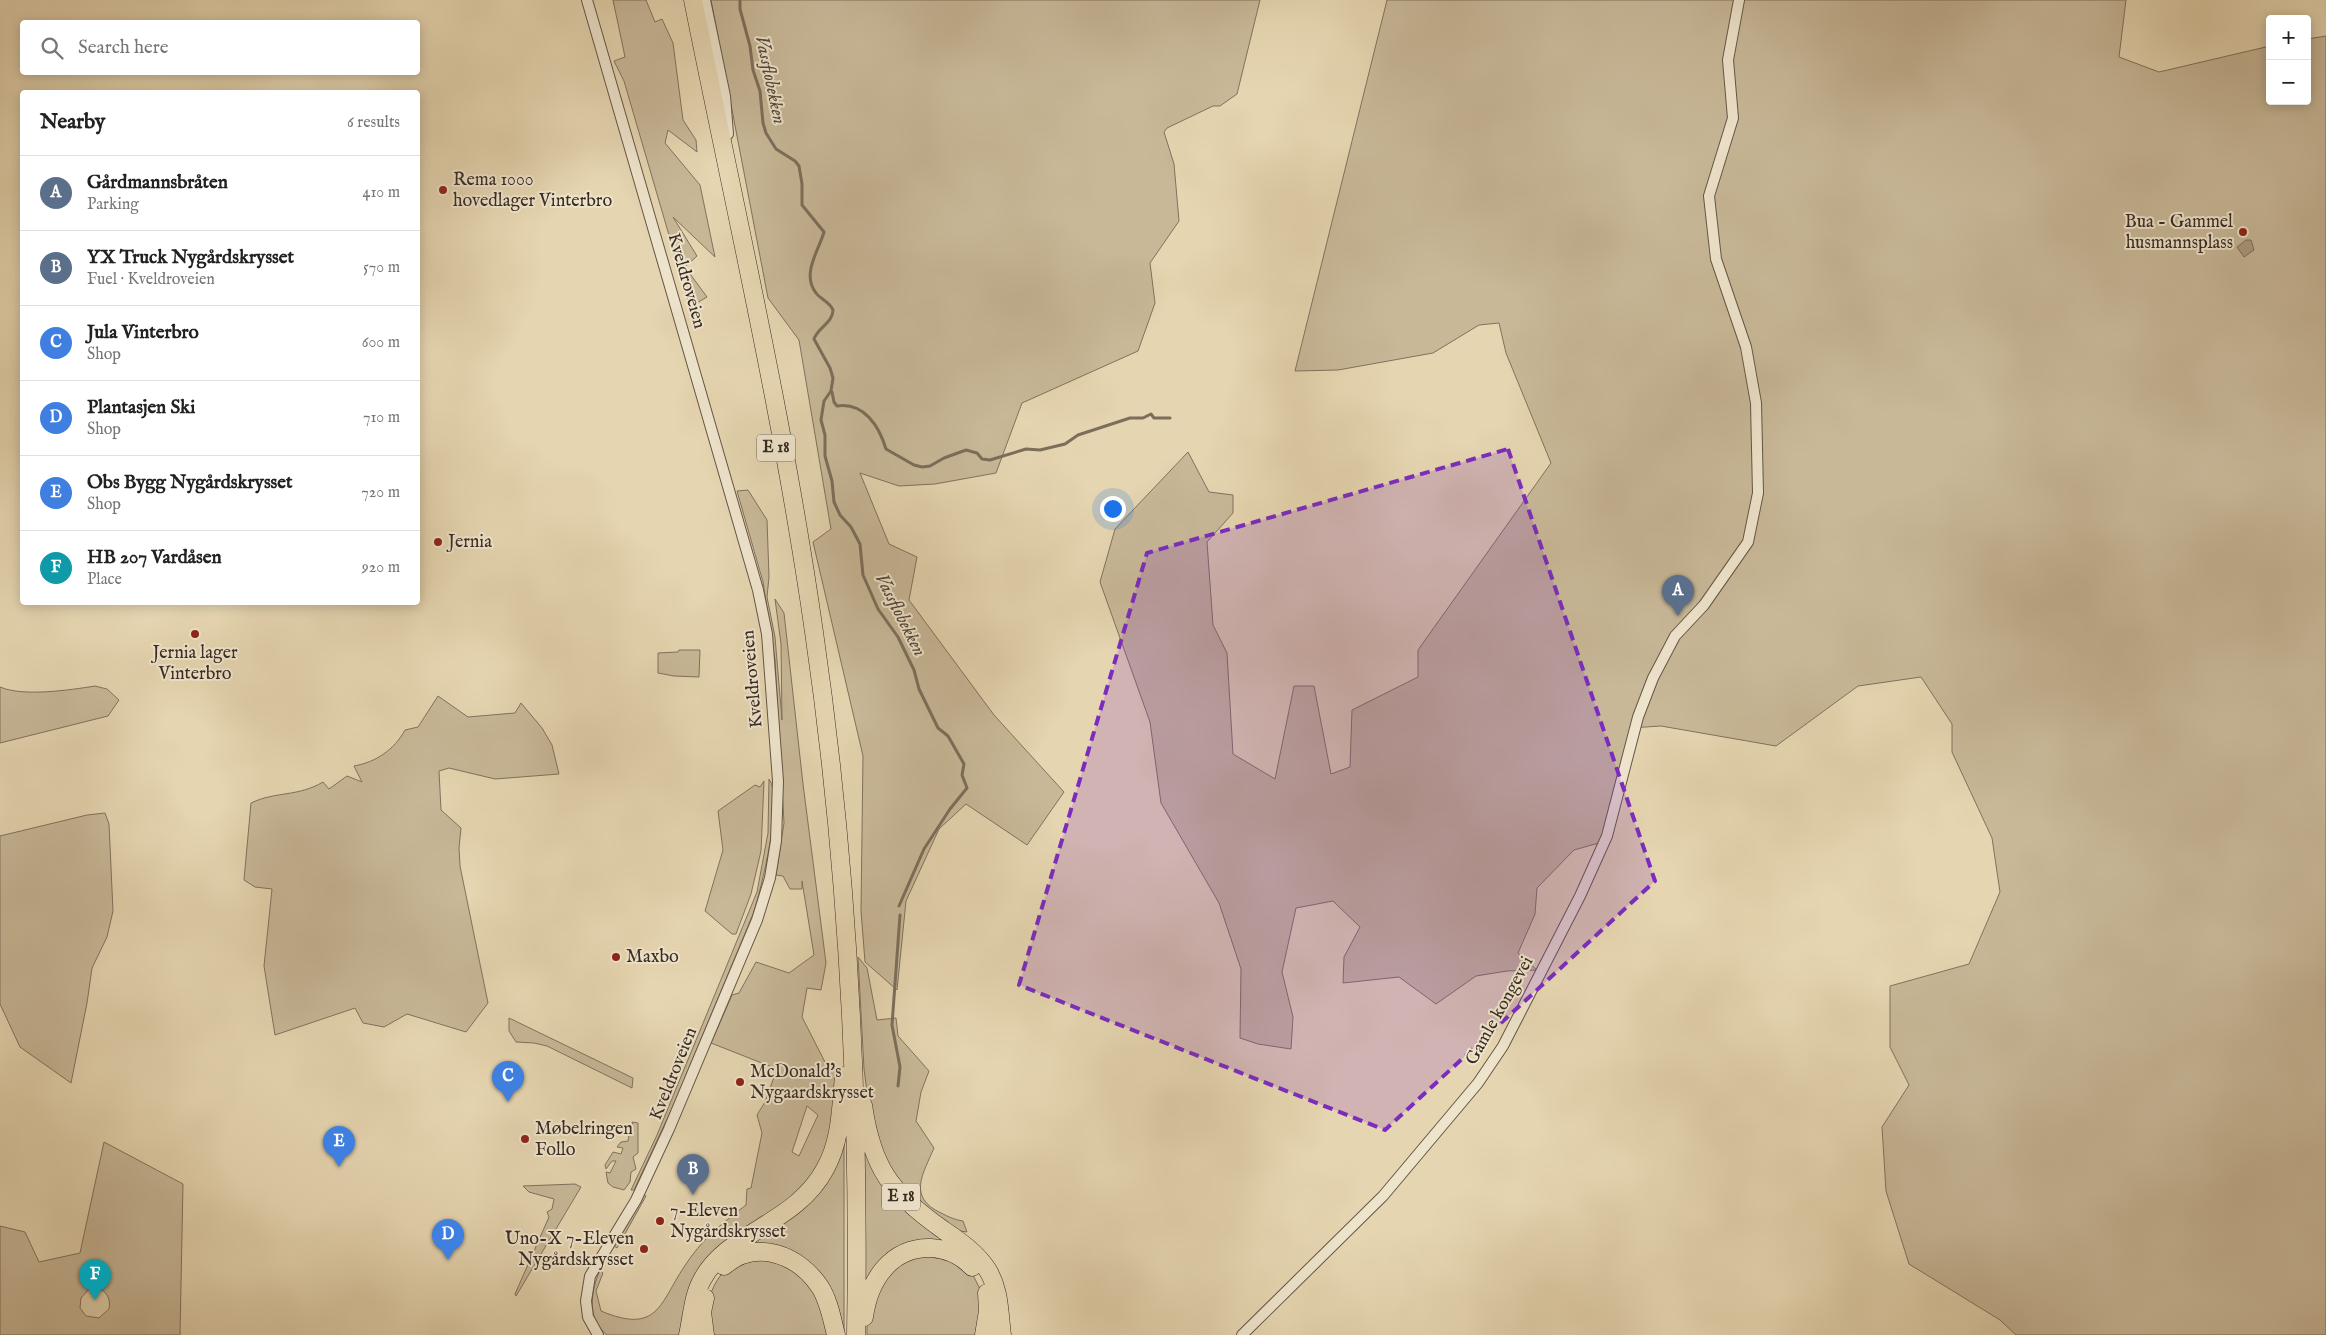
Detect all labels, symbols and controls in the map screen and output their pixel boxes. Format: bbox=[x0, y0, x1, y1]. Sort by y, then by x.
map controls bbox=[2266, 15, 2311, 105]
button: + bbox=[2266, 15, 2311, 60]
search box bbox=[20, 20, 420, 75]
water label: Vassflobekken bbox=[749, 33, 791, 127]
icon: search bbox=[38, 34, 66, 62]
text: Search here bbox=[78, 36, 169, 60]
button: − bbox=[2266, 60, 2311, 105]
text: Nearby bbox=[40, 109, 105, 136]
text: 6 results bbox=[347, 113, 400, 133]
place label: Rema 1000 hovedlager Vinterbro bbox=[453, 169, 612, 213]
text: Gårdmannsbråten bbox=[87, 171, 228, 195]
text: A bbox=[51, 183, 61, 203]
text: 410 m bbox=[363, 183, 400, 203]
marker: Rema 1000 hovedlager Vinterbro bbox=[437, 184, 449, 196]
text: Parking bbox=[87, 195, 139, 215]
place label: Bua - Gammel husmannsplass bbox=[2125, 211, 2233, 255]
marker: Bua - Gammel husmannsplass bbox=[2237, 226, 2249, 238]
street label: Kveldroveien bbox=[661, 231, 711, 332]
text: YX Truck Nygårdskrysset bbox=[87, 246, 294, 270]
text: B bbox=[51, 258, 61, 278]
text: 570 m bbox=[363, 258, 400, 278]
text: Fuel · Kveldroveien bbox=[87, 270, 215, 290]
text: Jula Vinterbro bbox=[87, 321, 199, 345]
text: C bbox=[50, 333, 62, 353]
text: 600 m bbox=[362, 333, 400, 353]
text: Shop bbox=[87, 345, 121, 365]
text: Plantasjen Ski bbox=[87, 396, 195, 420]
text: D bbox=[50, 408, 62, 428]
text: 710 m bbox=[363, 408, 400, 428]
text: Shop bbox=[87, 420, 121, 440]
road number: E 18 bbox=[757, 434, 795, 462]
text: Obs Bygg Nygårdskrysset bbox=[87, 471, 293, 495]
text: E bbox=[50, 483, 62, 503]
text: 720 m bbox=[361, 483, 400, 503]
text: Shop bbox=[87, 495, 121, 515]
your location bbox=[1100, 496, 1126, 522]
place label: Jernia bbox=[446, 531, 492, 554]
marker: Jernia bbox=[432, 536, 444, 548]
text: HB 207 Vardåsen bbox=[87, 546, 222, 570]
text: F bbox=[51, 558, 61, 578]
text: 920 m bbox=[362, 558, 400, 578]
water label: Vassflobekken bbox=[869, 569, 931, 661]
text: Place bbox=[87, 570, 122, 590]
pin: A bbox=[1662, 575, 1694, 616]
marker: Jernia lager Vinterbro bbox=[189, 628, 201, 640]
street label: Kveldroveien bbox=[737, 629, 769, 729]
place label: Jernia lager Vinterbro bbox=[150, 642, 238, 686]
place label: Maxbo bbox=[626, 946, 679, 969]
marker: Maxbo bbox=[610, 951, 622, 963]
street label: Gamle kongevei bbox=[1461, 952, 1539, 1069]
street label: Kveldroveien bbox=[645, 1024, 703, 1124]
pin: C bbox=[492, 1061, 524, 1102]
place label: McDonald's Nygaardskrysset bbox=[750, 1061, 874, 1105]
marker: McDonald's Nygaardskrysset bbox=[734, 1076, 746, 1088]
place label: Møbelringen Follo bbox=[535, 1118, 633, 1162]
pin: E bbox=[323, 1126, 355, 1167]
marker: Møbelringen Follo bbox=[519, 1133, 531, 1145]
pin: B bbox=[677, 1154, 709, 1195]
road number: E 18 bbox=[882, 1184, 920, 1210]
place label: 7-Eleven Nygårdskrysset bbox=[670, 1200, 786, 1244]
marker: 7-Eleven Nygårdskrysset bbox=[654, 1215, 666, 1227]
pin: D bbox=[432, 1219, 464, 1260]
place label: Uno-X 7-Eleven Nygårdskrysset bbox=[505, 1228, 634, 1272]
marker: Uno-X 7-Eleven Nygårdskrysset bbox=[638, 1243, 650, 1255]
pin: F bbox=[79, 1259, 111, 1300]

